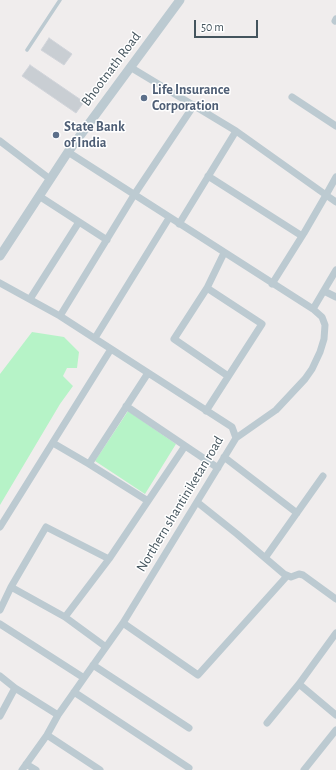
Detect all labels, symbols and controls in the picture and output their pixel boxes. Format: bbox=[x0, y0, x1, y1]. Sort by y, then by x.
scale bar bbox=[196, 12, 260, 38]
text: 50 m bbox=[201, 21, 224, 33]
street label: Bhootnath Road bbox=[78, 29, 144, 109]
place label: Life Insurance Corporation bbox=[152, 82, 230, 114]
marker: Life Insurance Corporation bbox=[139, 93, 149, 103]
place label: State Bank of India bbox=[64, 119, 125, 152]
marker: State Bank of India bbox=[51, 130, 61, 140]
street label: Northern shantiniketan road bbox=[133, 433, 227, 575]

